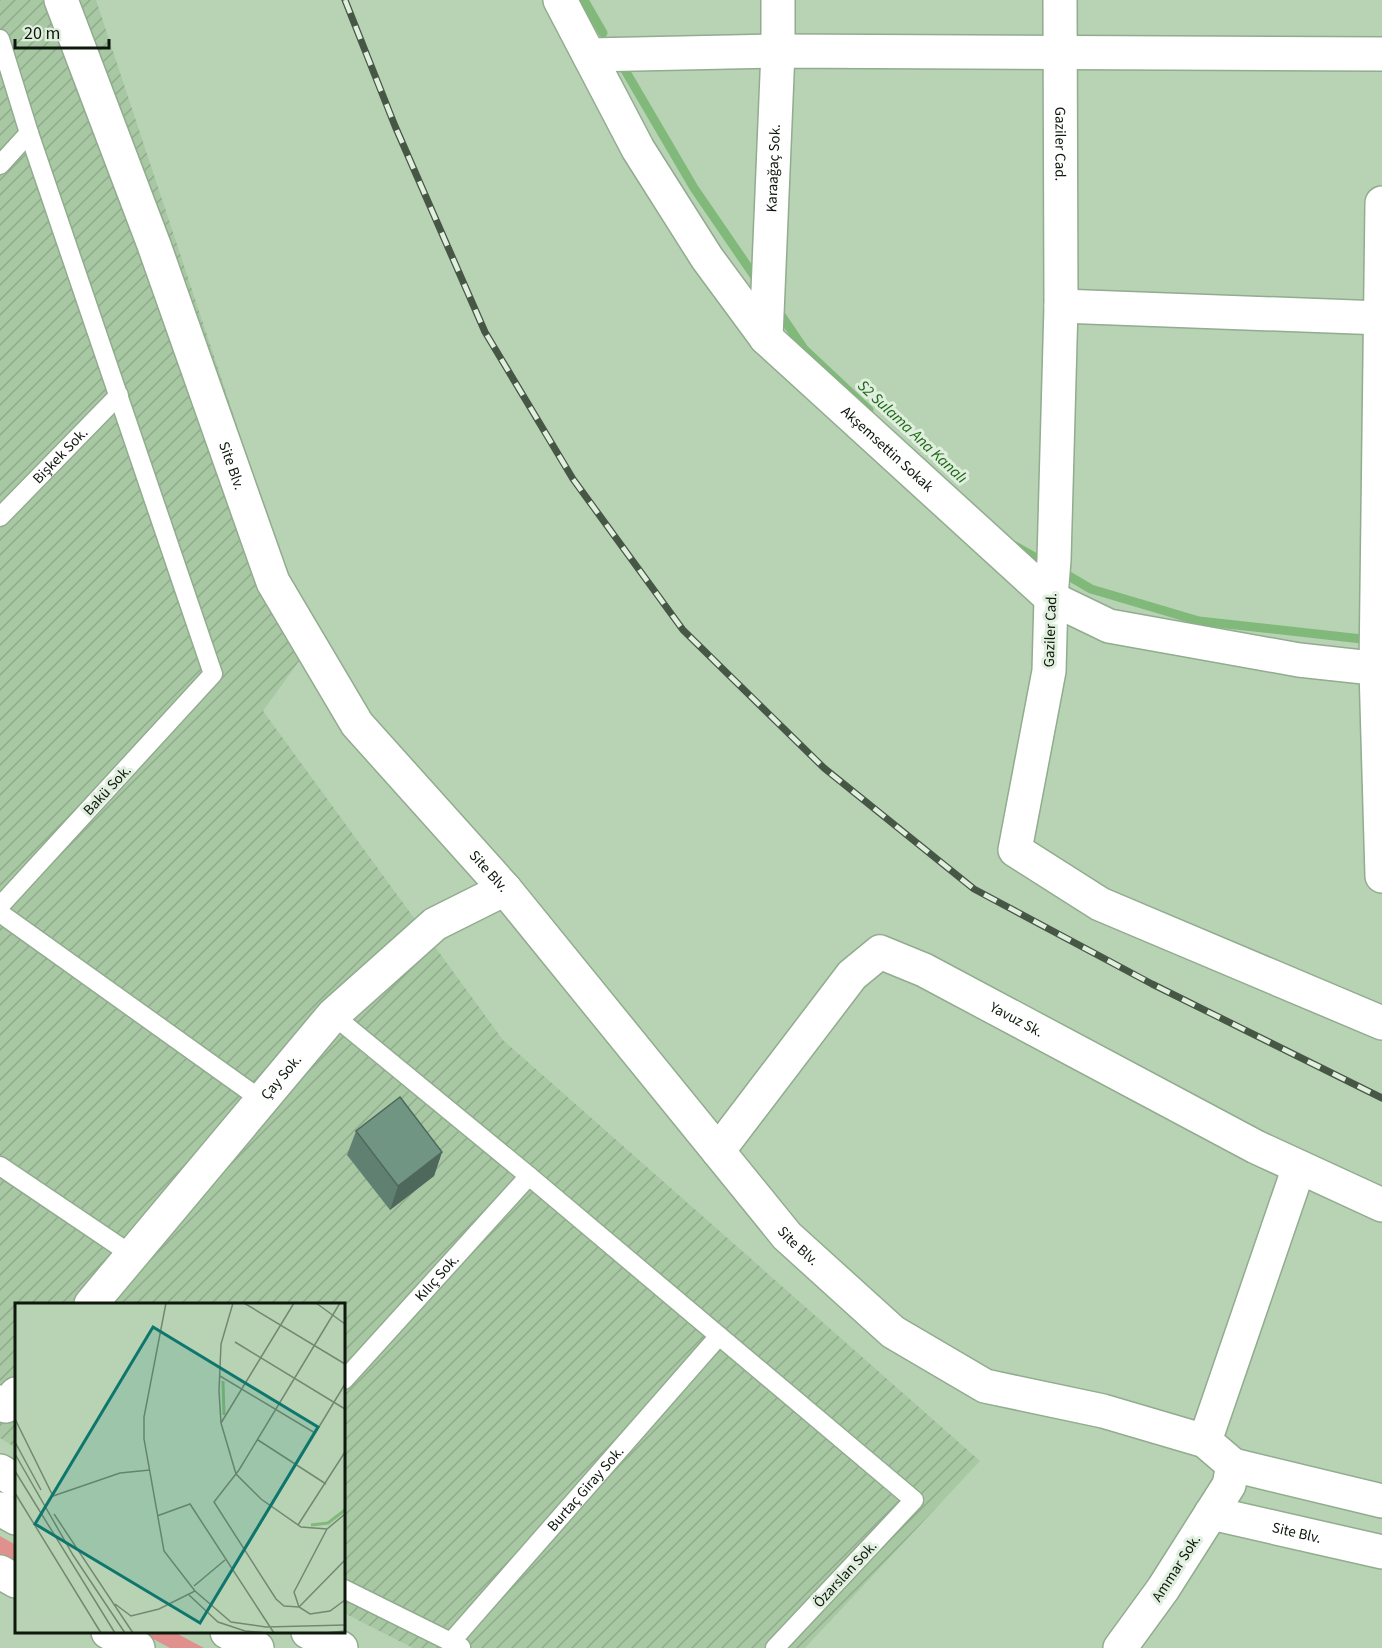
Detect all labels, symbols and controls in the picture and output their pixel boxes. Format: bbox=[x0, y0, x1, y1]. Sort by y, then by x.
scale bar bbox=[15, 12, 110, 50]
text: 20 m bbox=[24, 21, 60, 46]
street label: Gaziler Cad. bbox=[1049, 107, 1071, 181]
street label: Karaağaç Sok. bbox=[761, 124, 786, 213]
water label: S2 Sulama Ana Kanalı bbox=[853, 375, 972, 489]
street label: Akşemsettin Sokak bbox=[836, 401, 938, 497]
street label: Bişkek Sok. bbox=[28, 423, 93, 489]
street label: Site Blv. bbox=[213, 439, 250, 493]
street label: Gaziler Cad. bbox=[1039, 592, 1062, 668]
street label: Bakü Sok. bbox=[78, 760, 136, 820]
street label: Site Blv. bbox=[464, 846, 513, 897]
street label: Yavuz Sk. bbox=[985, 997, 1047, 1043]
street label: Çay Sok. bbox=[256, 1050, 307, 1105]
street label: Site Blv. bbox=[772, 1222, 823, 1271]
street label: Kılıç Sok. bbox=[410, 1250, 464, 1306]
inset map bbox=[15, 1303, 345, 1633]
street label: Burtaç Giray Sok. bbox=[543, 1442, 629, 1536]
street label: Site Blv. bbox=[1270, 1517, 1323, 1549]
street label: Ammar Sok. bbox=[1147, 1531, 1206, 1606]
street label: Özarslan Sok. bbox=[809, 1536, 882, 1613]

